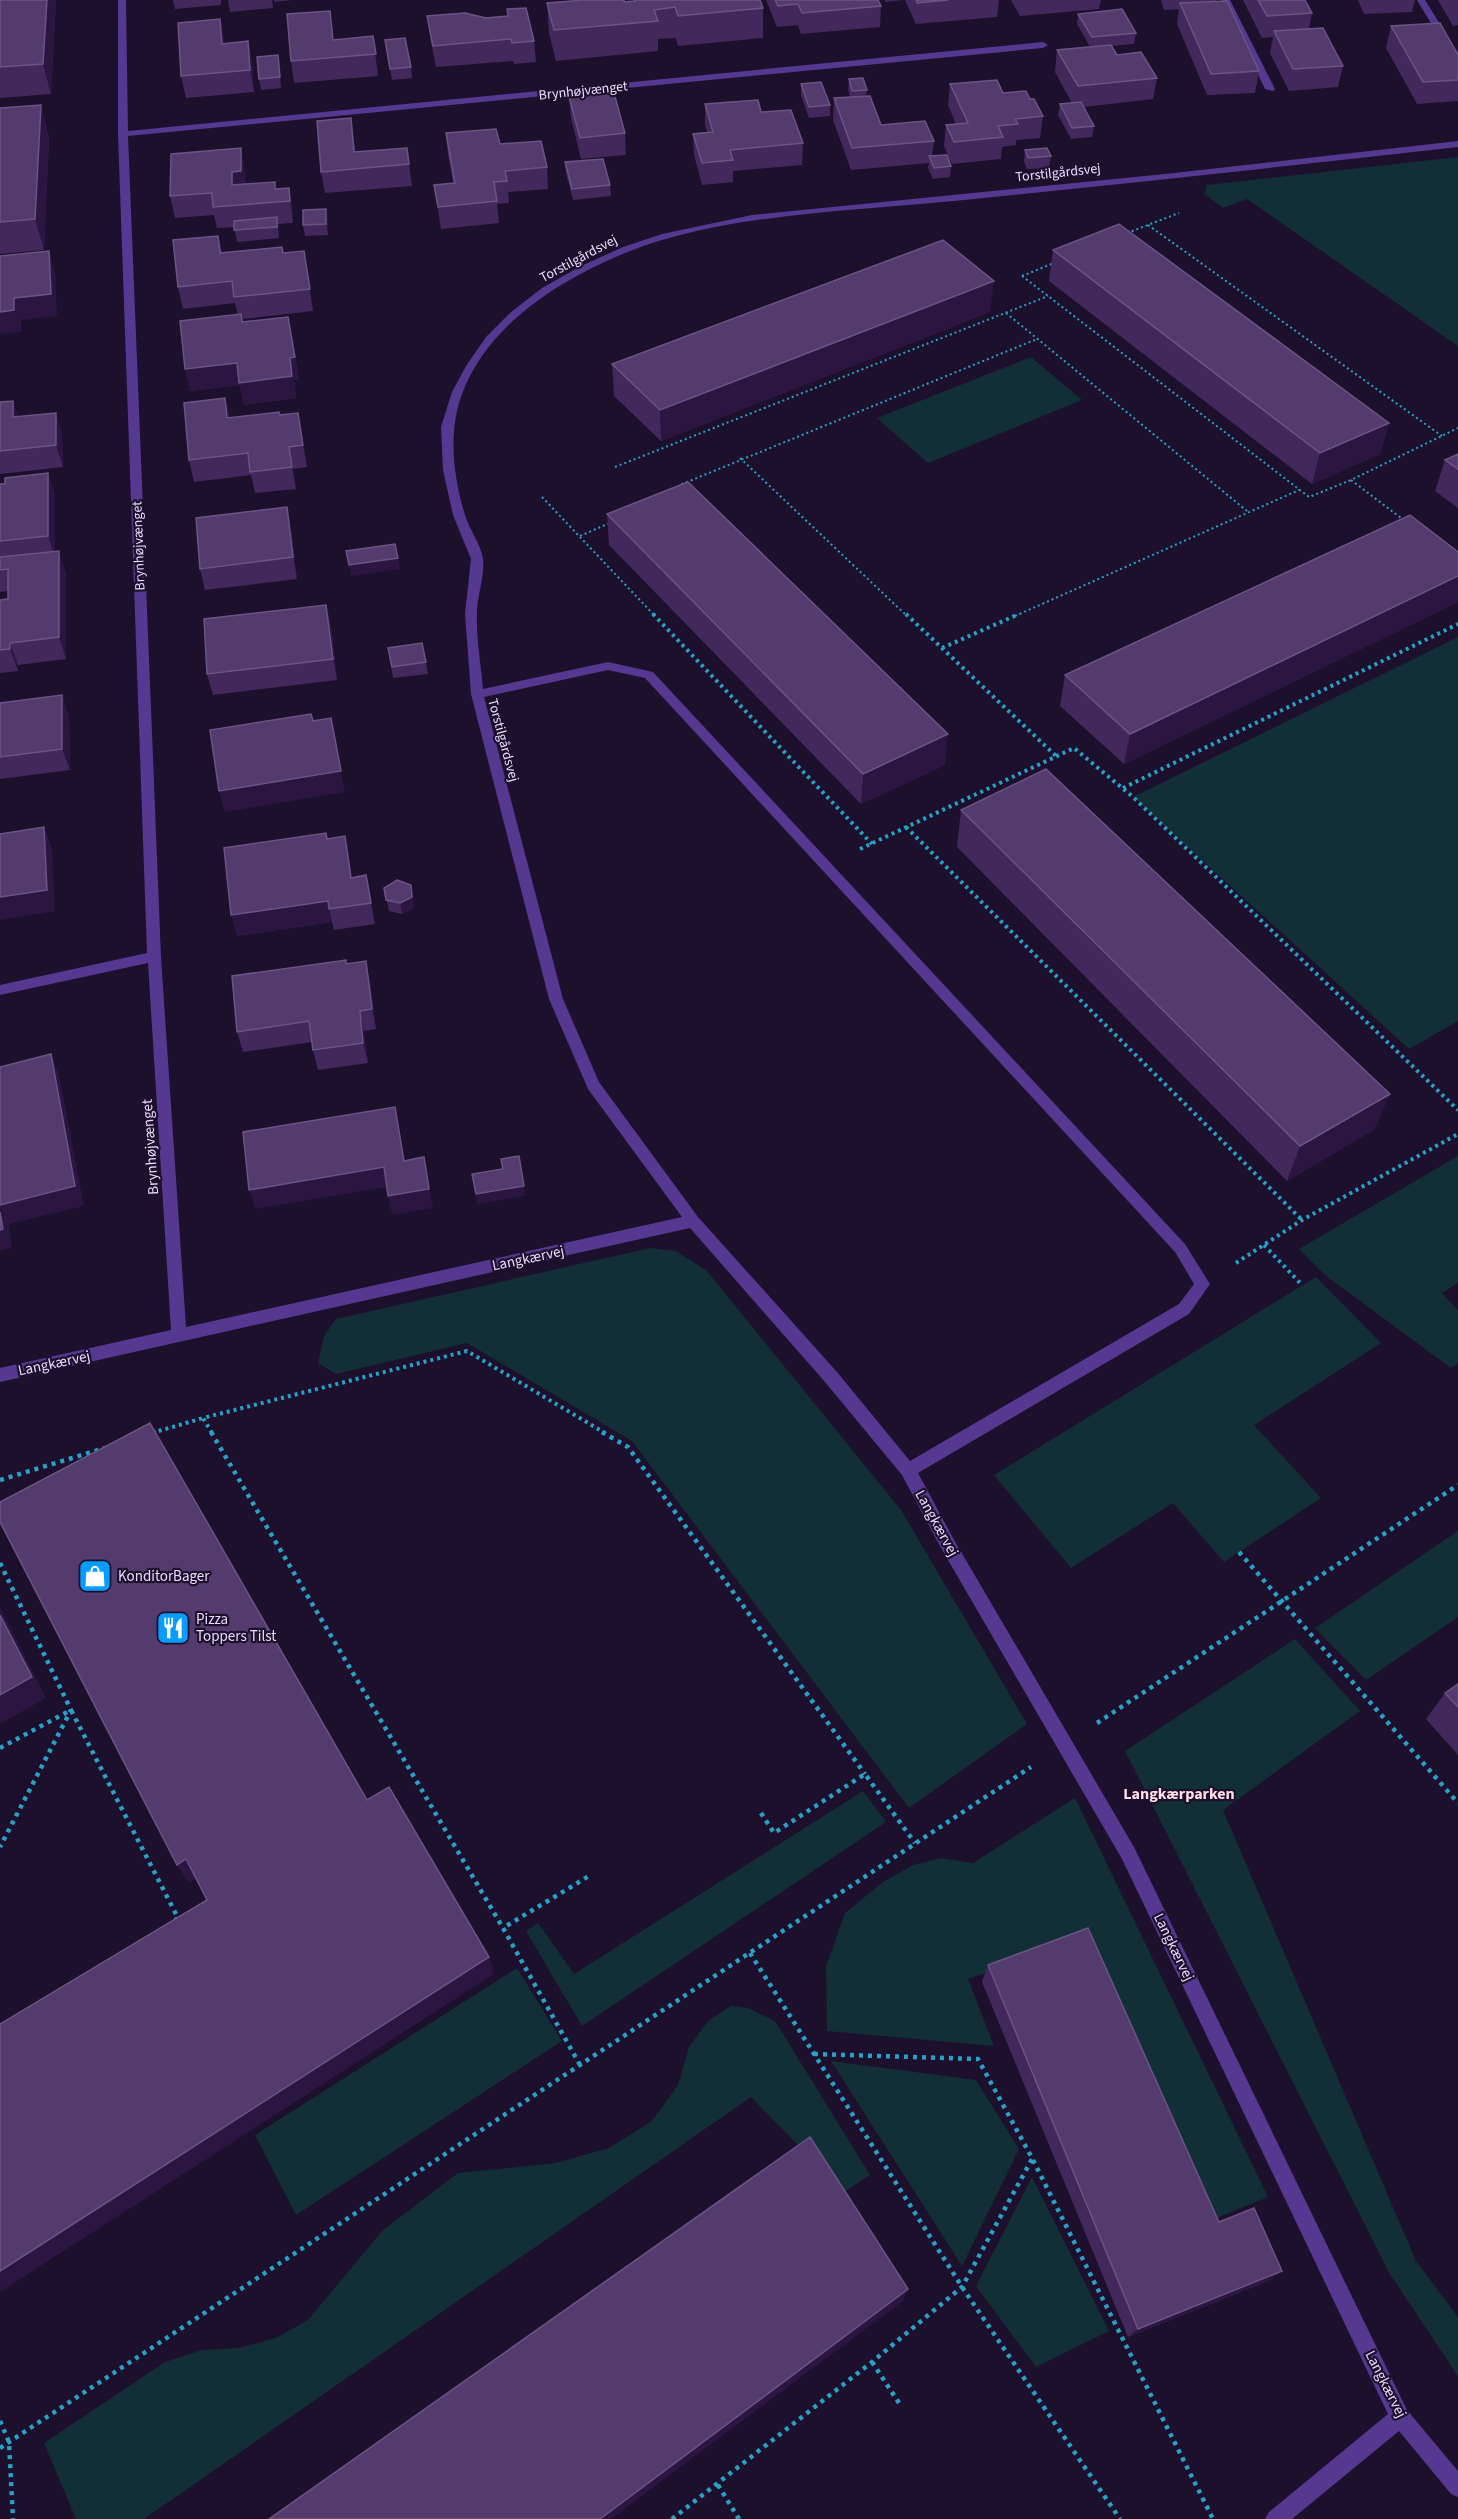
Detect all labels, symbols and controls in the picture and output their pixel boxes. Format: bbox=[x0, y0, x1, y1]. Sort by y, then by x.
street label: Brynhøjvænget bbox=[538, 76, 629, 106]
street label: Torstilgårdsvej bbox=[1015, 159, 1102, 187]
street label: Torstilgårdsvej bbox=[536, 230, 621, 288]
street label: Brynhøjvænget bbox=[127, 501, 151, 591]
street label: Torstilgårdsvej bbox=[482, 696, 524, 784]
street label: Brynhøjvænget bbox=[137, 1098, 164, 1196]
street label: Langkærvej bbox=[490, 1241, 566, 1276]
street label: Langkærvej bbox=[16, 1346, 92, 1381]
street label: Langkærvej bbox=[910, 1486, 964, 1560]
shop icon: KonditorBager bbox=[77, 1558, 113, 1594]
place label: KonditorBager bbox=[118, 1566, 210, 1587]
place label: Pizza Toppers Tilst bbox=[196, 1609, 276, 1647]
restaurant icon: Pizza Toppers Tilst bbox=[155, 1610, 191, 1646]
district label: Langkærparken bbox=[1123, 1783, 1235, 1805]
street label: Langkærvej bbox=[1148, 1910, 1199, 1985]
street label: Langkærvej bbox=[1360, 2347, 1412, 2422]

